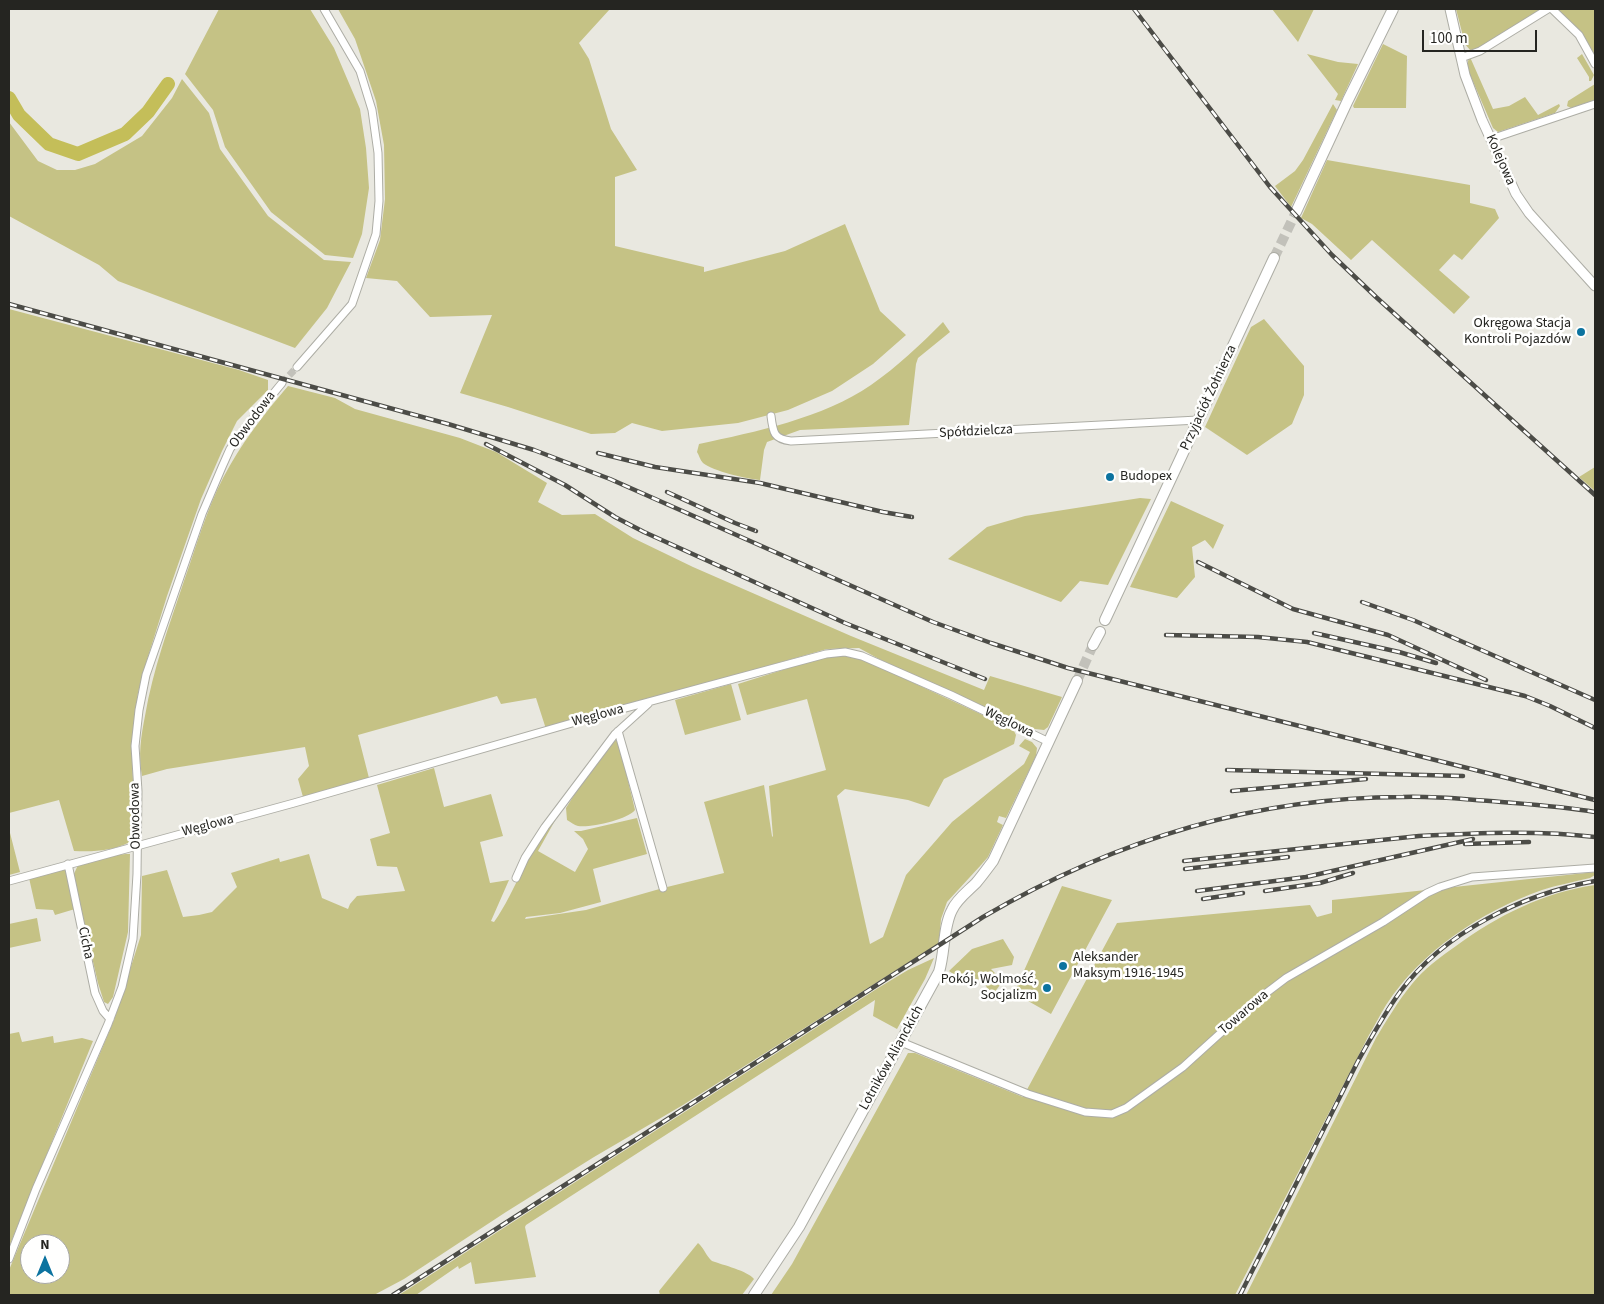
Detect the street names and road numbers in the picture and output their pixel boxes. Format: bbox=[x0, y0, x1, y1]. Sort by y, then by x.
street label: Kolejowa bbox=[1481, 132, 1519, 188]
street label: Przyjaciół Żołnierza bbox=[1177, 343, 1241, 453]
street label: Obwodowa bbox=[226, 388, 280, 452]
street label: Spółdzielcza bbox=[939, 422, 1013, 442]
street label: Węglowa bbox=[570, 701, 626, 731]
street label: Węglowa bbox=[982, 704, 1036, 742]
street label: Obwodowa bbox=[127, 782, 145, 850]
street label: Węglowa bbox=[180, 811, 236, 841]
street label: Cicha bbox=[73, 925, 97, 961]
street label: Towarowa bbox=[1216, 987, 1272, 1039]
street label: Lotników Alianckich bbox=[856, 1003, 928, 1113]

